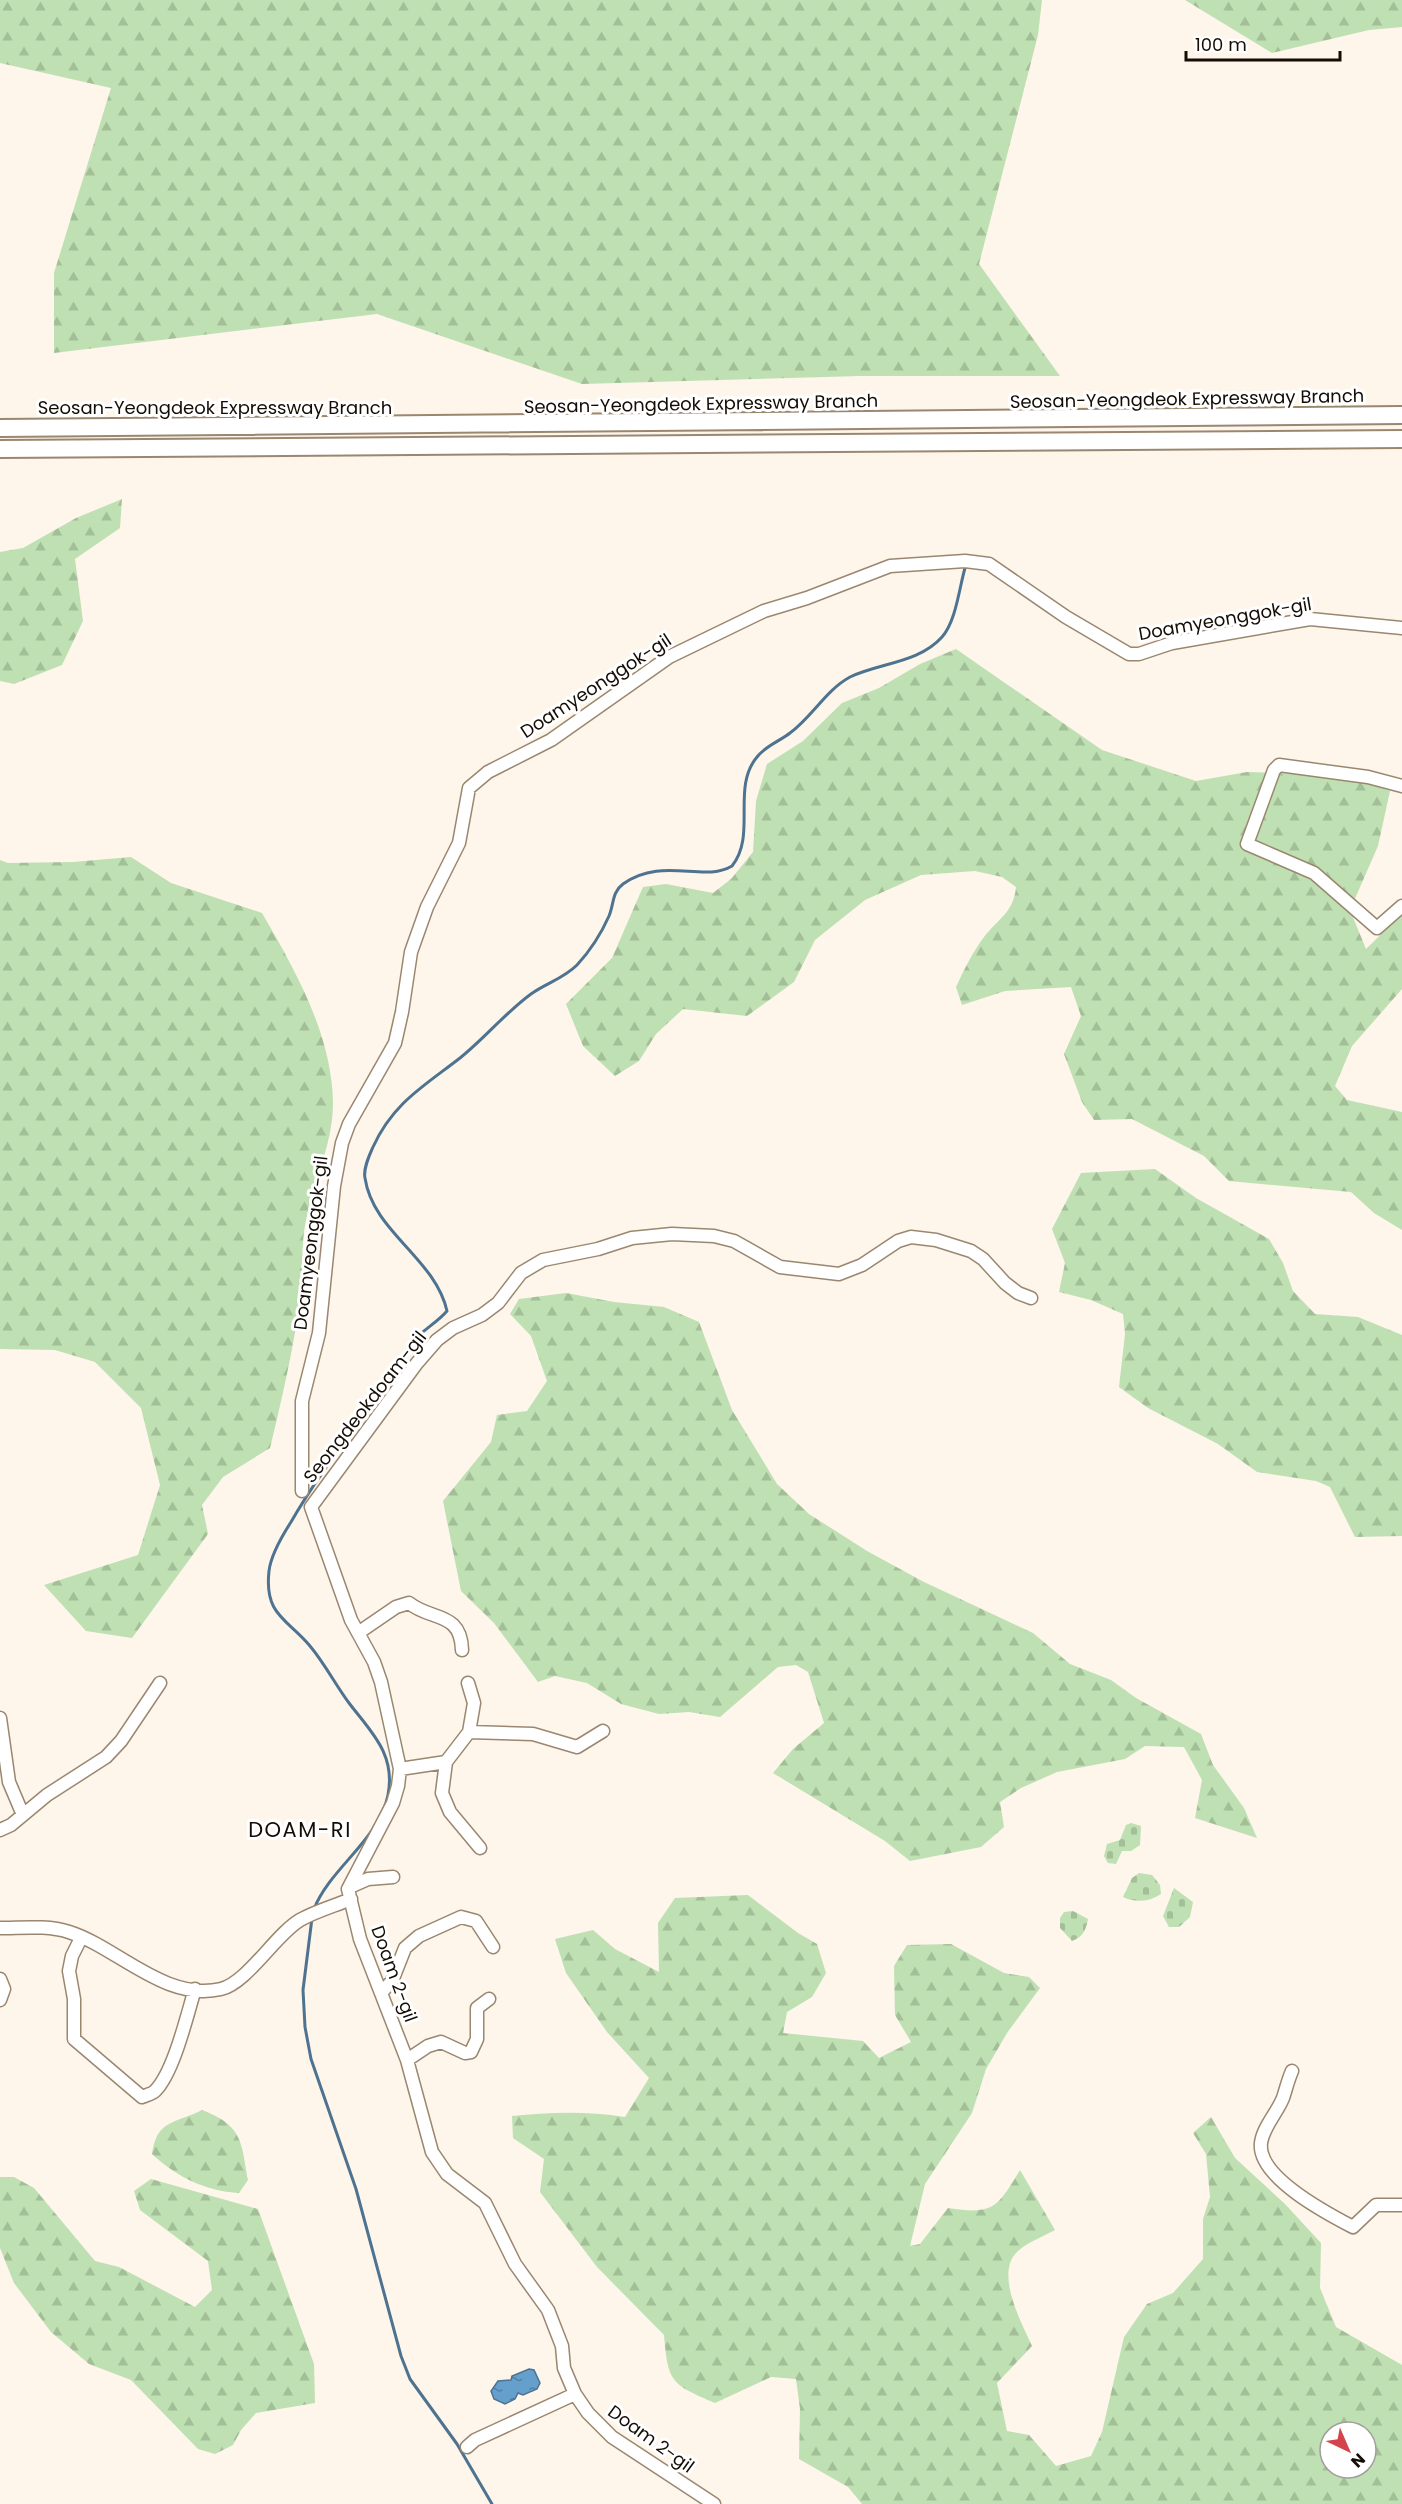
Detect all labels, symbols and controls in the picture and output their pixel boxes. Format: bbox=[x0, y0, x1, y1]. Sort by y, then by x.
scale bar bbox=[1186, 24, 1340, 62]
text: 100 m bbox=[1195, 32, 1247, 57]
street label: Seosan-Yeongdeok Expressway Branch bbox=[1010, 383, 1364, 414]
street label: Seosan-Yeongdeok Expressway Branch bbox=[524, 388, 878, 419]
street label: Seosan-Yeongdeok Expressway Branch bbox=[38, 395, 392, 420]
street label: Doamyeonggok-gil bbox=[1136, 591, 1313, 646]
street label: Doamyeonggok-gil bbox=[515, 627, 676, 744]
street label: Doamyeonggok-gil bbox=[287, 1154, 334, 1331]
street label: Seongdeokdoam-gil bbox=[297, 1326, 432, 1488]
district label: DOAM-RI bbox=[248, 1815, 352, 1844]
street label: Doam 2-gil bbox=[365, 1922, 423, 2026]
street label: Doam 2-gil bbox=[603, 2399, 700, 2478]
north arrow bbox=[1318, 2420, 1378, 2480]
text: N bbox=[1346, 2448, 1370, 2473]

